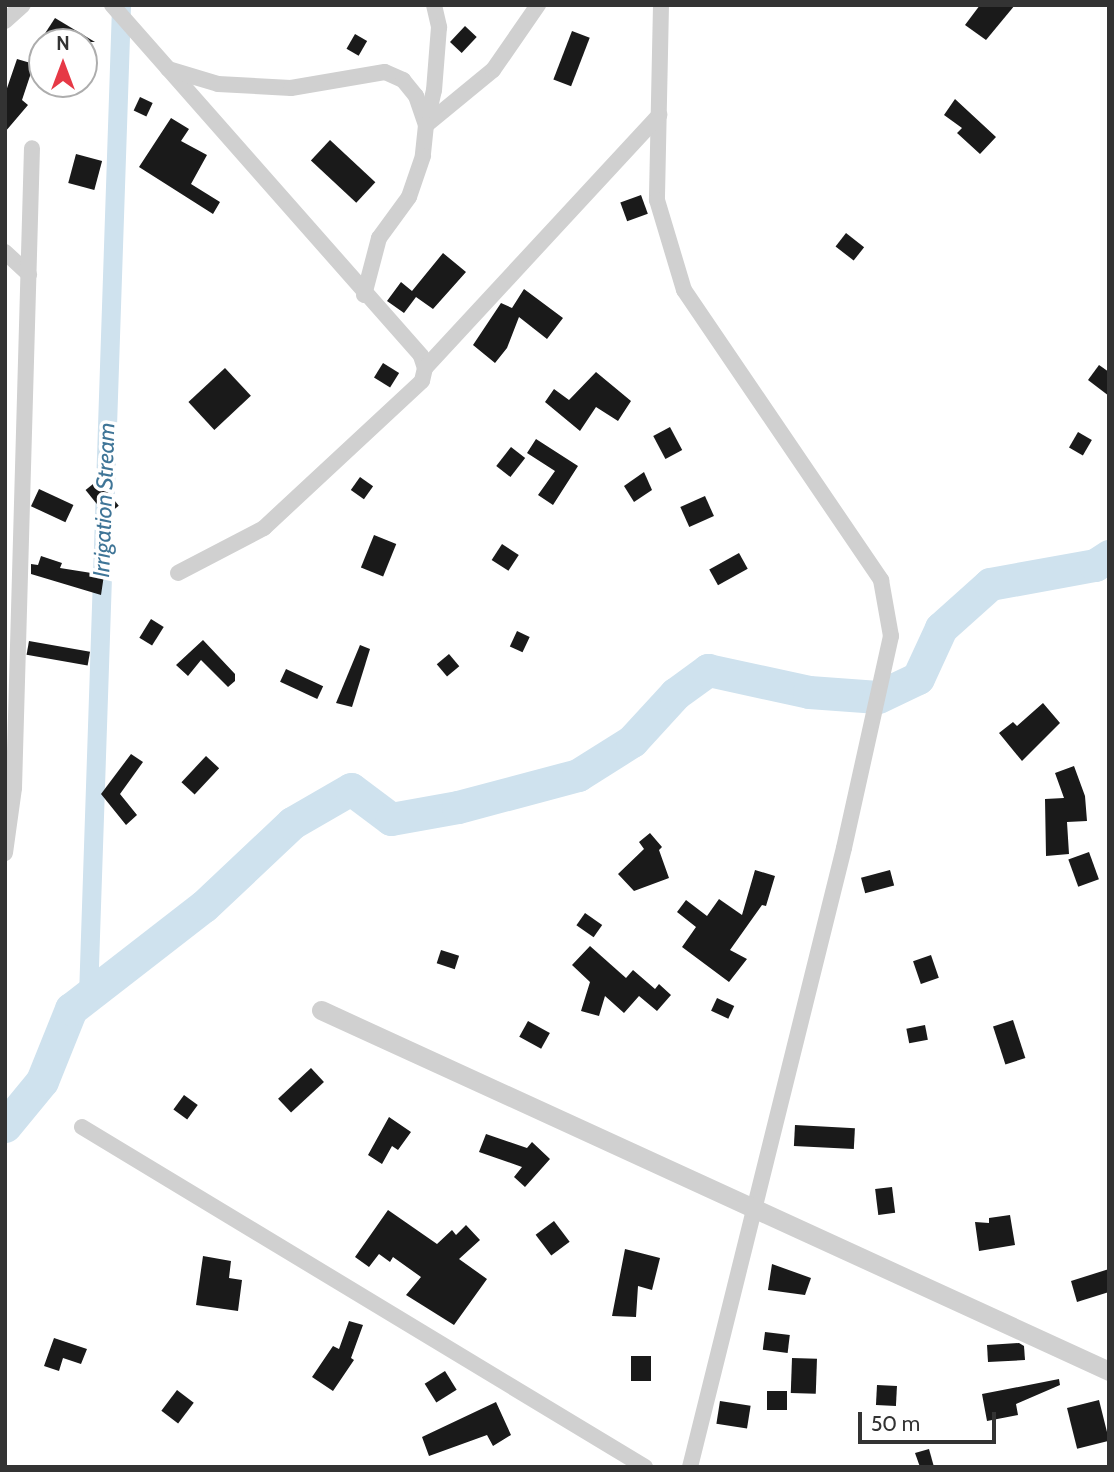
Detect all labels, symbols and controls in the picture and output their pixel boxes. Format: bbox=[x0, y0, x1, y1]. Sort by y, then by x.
north arrow bbox=[28, 28, 98, 98]
text: N bbox=[56, 32, 70, 55]
water label: Irrigation Stream bbox=[88, 422, 120, 578]
scale bar bbox=[862, 1398, 1000, 1442]
text: 50 m bbox=[871, 1411, 920, 1436]

